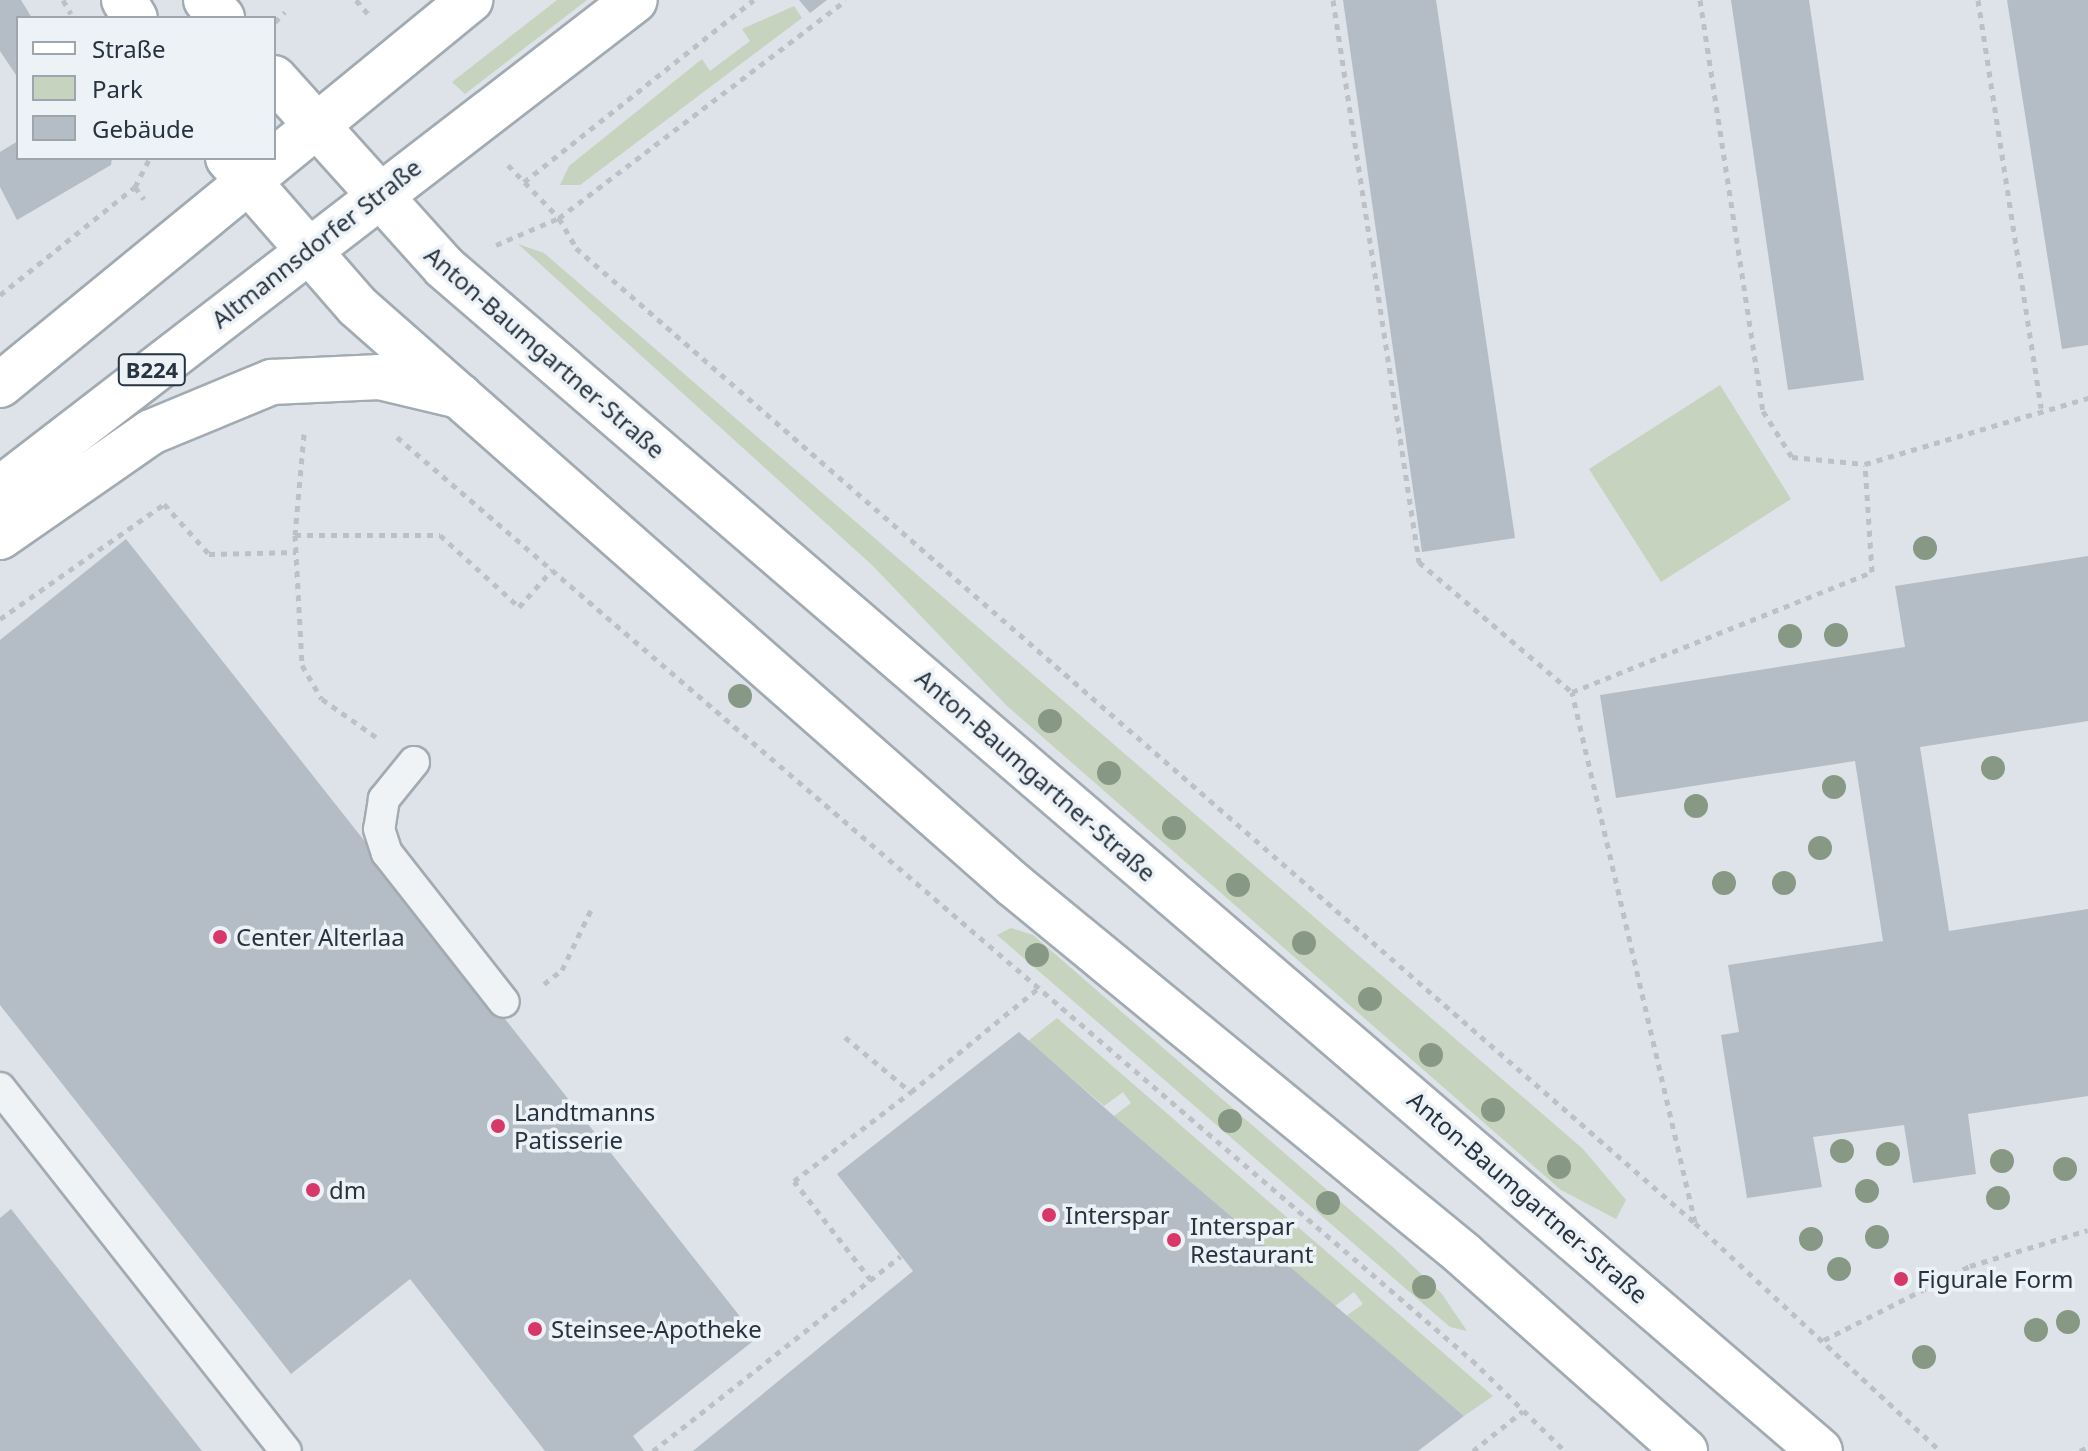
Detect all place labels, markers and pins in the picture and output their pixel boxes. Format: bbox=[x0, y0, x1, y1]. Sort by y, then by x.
place label: Center Alterlaa bbox=[236, 923, 405, 951]
marker: Center Alterlaa bbox=[211, 928, 229, 946]
place label: Landtmanns Patisserie bbox=[514, 1098, 655, 1154]
marker: Landtmanns Patisserie bbox=[489, 1117, 507, 1135]
place label: dm bbox=[329, 1176, 366, 1204]
marker: dm bbox=[304, 1181, 322, 1199]
place label: Interspar bbox=[1065, 1201, 1170, 1229]
marker: Interspar bbox=[1040, 1206, 1058, 1224]
place label: Interspar Restaurant bbox=[1190, 1212, 1313, 1268]
marker: Interspar Restaurant bbox=[1165, 1231, 1183, 1249]
place label: Figurale Form bbox=[1917, 1265, 2073, 1293]
marker: Figurale Form bbox=[1892, 1270, 1910, 1288]
place label: Steinsee-Apotheke bbox=[551, 1315, 762, 1343]
marker: Steinsee-Apotheke bbox=[526, 1320, 544, 1338]

